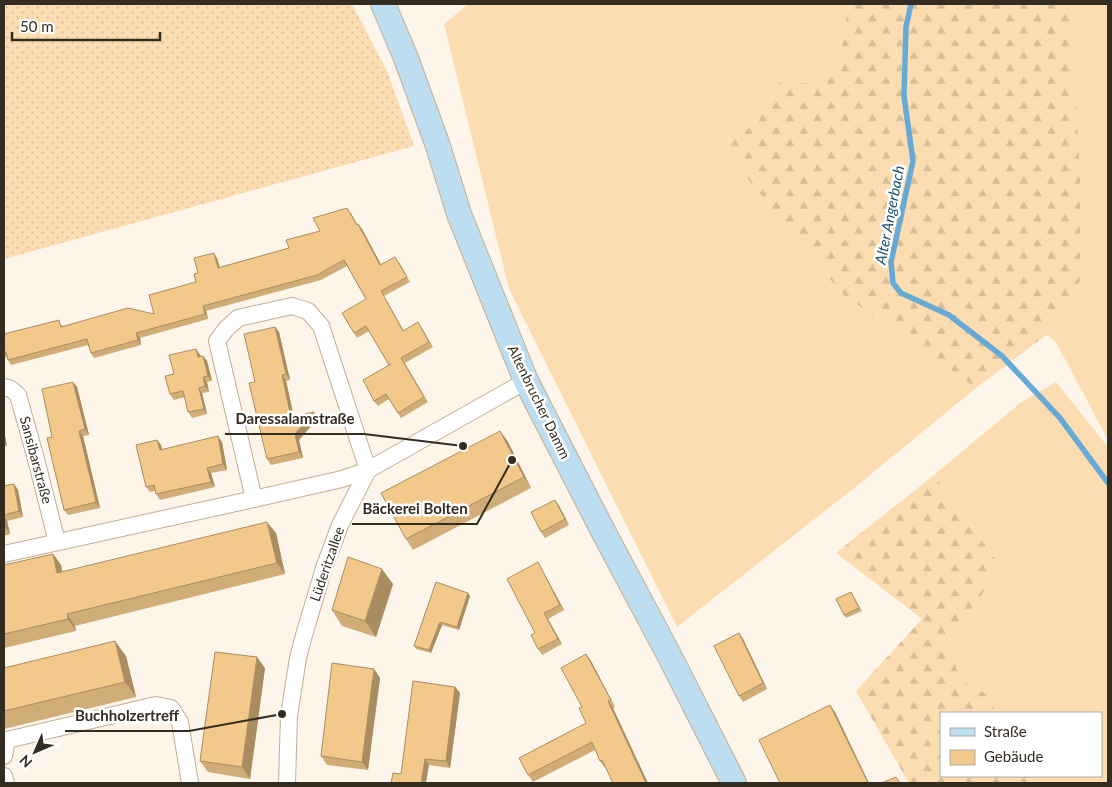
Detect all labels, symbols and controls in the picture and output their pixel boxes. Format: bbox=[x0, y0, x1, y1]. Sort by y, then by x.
scale bar bbox=[12, 10, 160, 42]
text: 50 m bbox=[20, 17, 54, 35]
water label: Alter Angerbach bbox=[870, 164, 907, 267]
street label: Altenbrucher Damm bbox=[505, 342, 574, 461]
callout: Daressalamstraße bbox=[225, 404, 364, 434]
text: Daressalamstraße bbox=[235, 409, 355, 427]
street label: Sansibarstraße bbox=[17, 414, 56, 506]
callout: Bäckerei Bolten bbox=[352, 494, 477, 524]
text: Bäckerei Bolten bbox=[362, 499, 468, 517]
street label: Lüderitzallee bbox=[306, 524, 347, 603]
callout: Buchholzertreff bbox=[65, 701, 189, 731]
text: Buchholzertreff bbox=[75, 706, 180, 724]
legend bbox=[940, 712, 1102, 777]
text: Straße bbox=[984, 722, 1027, 740]
north arrow bbox=[10, 727, 60, 777]
text: Gebäude bbox=[984, 747, 1043, 765]
text: N bbox=[16, 752, 35, 771]

